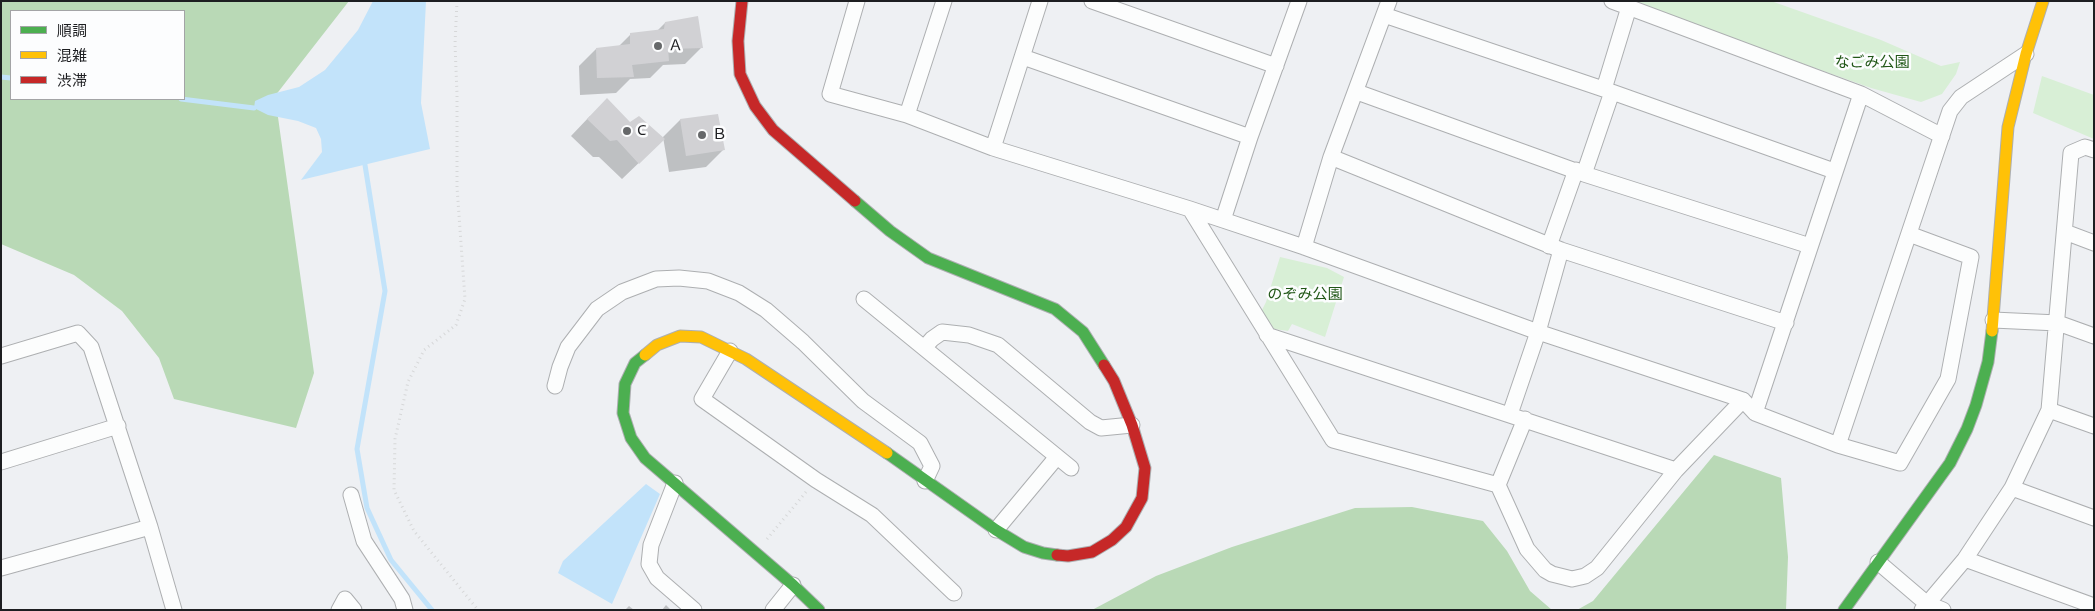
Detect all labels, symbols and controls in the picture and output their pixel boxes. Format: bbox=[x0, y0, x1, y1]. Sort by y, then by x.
legend bbox=[10, 10, 185, 100]
text: 順調 bbox=[57, 20, 87, 40]
place label: Ａ bbox=[668, 37, 683, 55]
marker: Ａ bbox=[652, 40, 664, 52]
text: 混雑 bbox=[57, 45, 87, 65]
park label: なごみ公園 bbox=[1835, 54, 1909, 72]
text: 渋滞 bbox=[57, 70, 87, 90]
place label: C bbox=[637, 122, 646, 140]
marker: C bbox=[621, 125, 633, 137]
place label: Ｂ bbox=[712, 126, 727, 144]
marker: Ｂ bbox=[696, 129, 708, 141]
park label: のぞみ公園 bbox=[1268, 286, 1342, 304]

